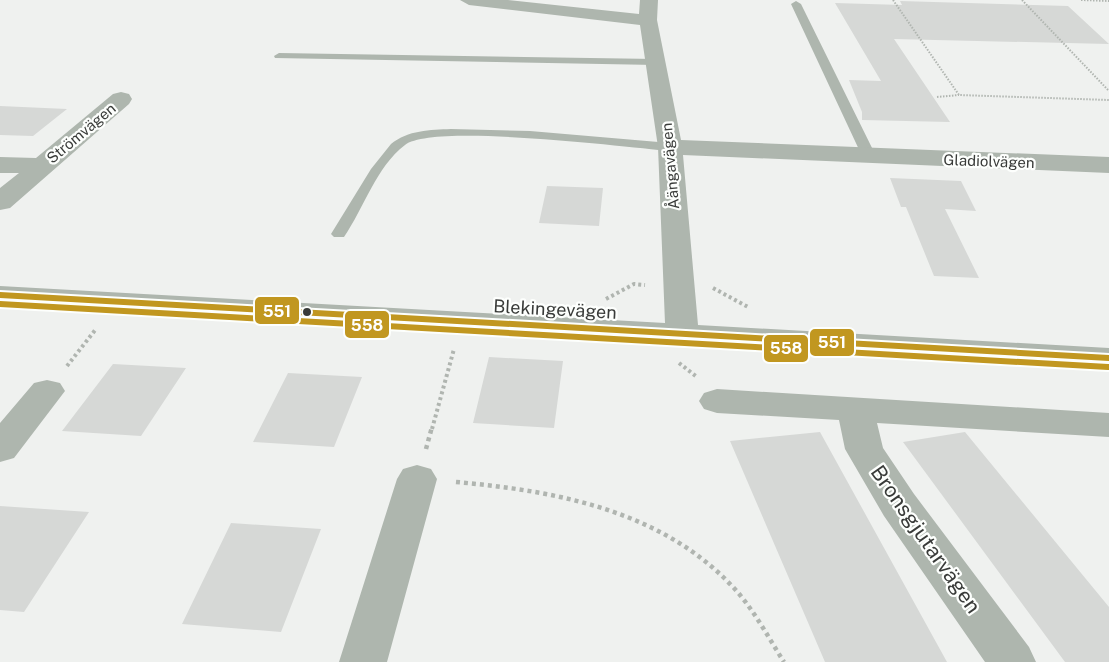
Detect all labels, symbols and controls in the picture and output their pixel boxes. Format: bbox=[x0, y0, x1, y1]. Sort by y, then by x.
street label: Strömvägen bbox=[43, 99, 119, 167]
street label: Åängavägen bbox=[657, 122, 682, 210]
street label: Gladiolvägen bbox=[943, 151, 1035, 171]
street label: Blekingevägen bbox=[493, 295, 617, 323]
line badge: 551 bbox=[254, 296, 300, 325]
text: 551 bbox=[263, 302, 291, 321]
unlabelled marker bbox=[301, 306, 313, 318]
line badge: 558 bbox=[344, 310, 390, 339]
text: 558 bbox=[351, 316, 383, 335]
line badge: 551 bbox=[809, 328, 855, 357]
text: 551 bbox=[818, 333, 846, 352]
line badge: 558 bbox=[763, 334, 809, 363]
text: 558 bbox=[770, 339, 802, 358]
street label: Bronsgjutarvägen bbox=[866, 460, 986, 618]

